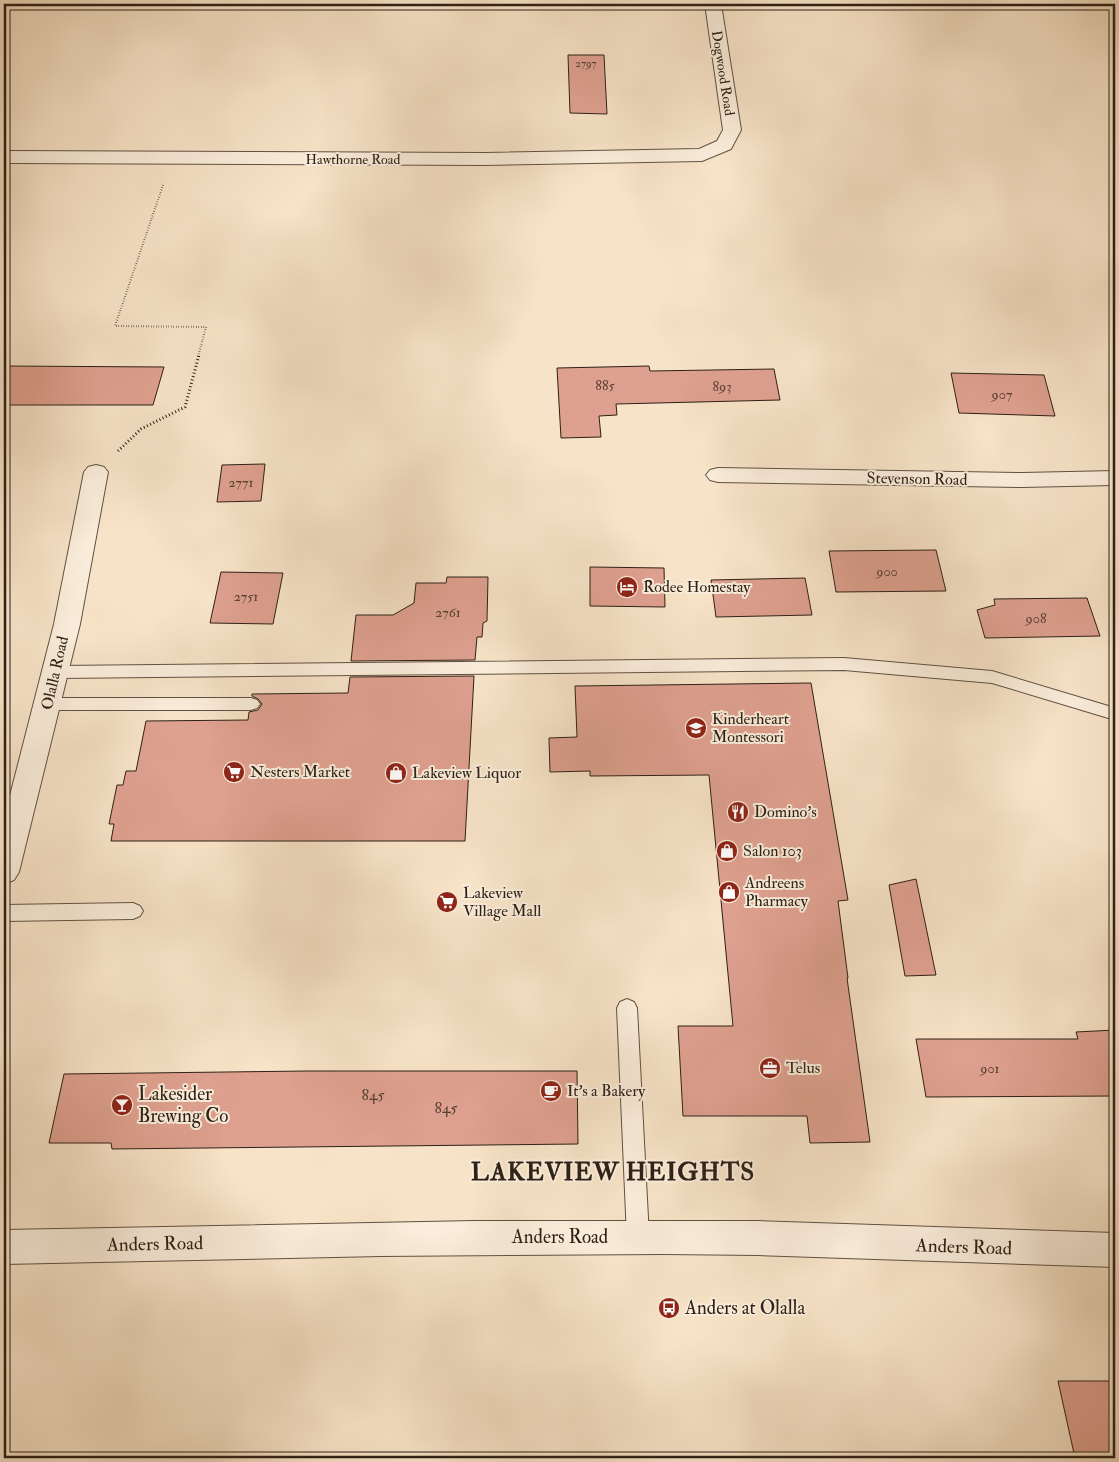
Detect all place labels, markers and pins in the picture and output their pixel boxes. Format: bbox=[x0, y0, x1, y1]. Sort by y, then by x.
hotel icon: Rodee Homestay bbox=[615, 575, 639, 599]
place label: Rodee Homestay bbox=[643, 577, 751, 597]
place label: Kinderheart Montessori bbox=[712, 709, 789, 747]
school or university icon: Kinderheart Montessori bbox=[684, 716, 708, 740]
supermarket icon: Nesters Market bbox=[222, 760, 246, 784]
shop icon: Lakeview Liquor bbox=[384, 761, 408, 785]
place label: Nesters Market bbox=[250, 762, 350, 782]
place label: Lakeview Liquor bbox=[412, 763, 521, 783]
restaurant icon: Domino's bbox=[726, 800, 750, 824]
place label: Domino's bbox=[754, 802, 817, 822]
shop icon: Salon 103 bbox=[715, 839, 739, 863]
place label: Salon 103 bbox=[743, 841, 802, 861]
place label: Andreens Pharmacy bbox=[744, 873, 809, 911]
shop icon: Andreens Pharmacy bbox=[717, 880, 741, 904]
place label: Lakeview Village Mall bbox=[463, 883, 541, 921]
supermarket icon: Lakeview Village Mall bbox=[435, 890, 459, 914]
office icon: Telus bbox=[758, 1056, 782, 1080]
place label: Telus bbox=[786, 1058, 820, 1078]
cafe icon: It's a Bakery bbox=[539, 1079, 563, 1103]
place label: It's a Bakery bbox=[567, 1081, 646, 1101]
place label: Lakesider Brewing Co bbox=[138, 1082, 228, 1128]
bar icon: Lakesider Brewing Co bbox=[110, 1093, 134, 1117]
bus stop icon: Anders at Olalla bbox=[657, 1296, 681, 1320]
place label: Anders at Olalla bbox=[684, 1296, 805, 1320]

